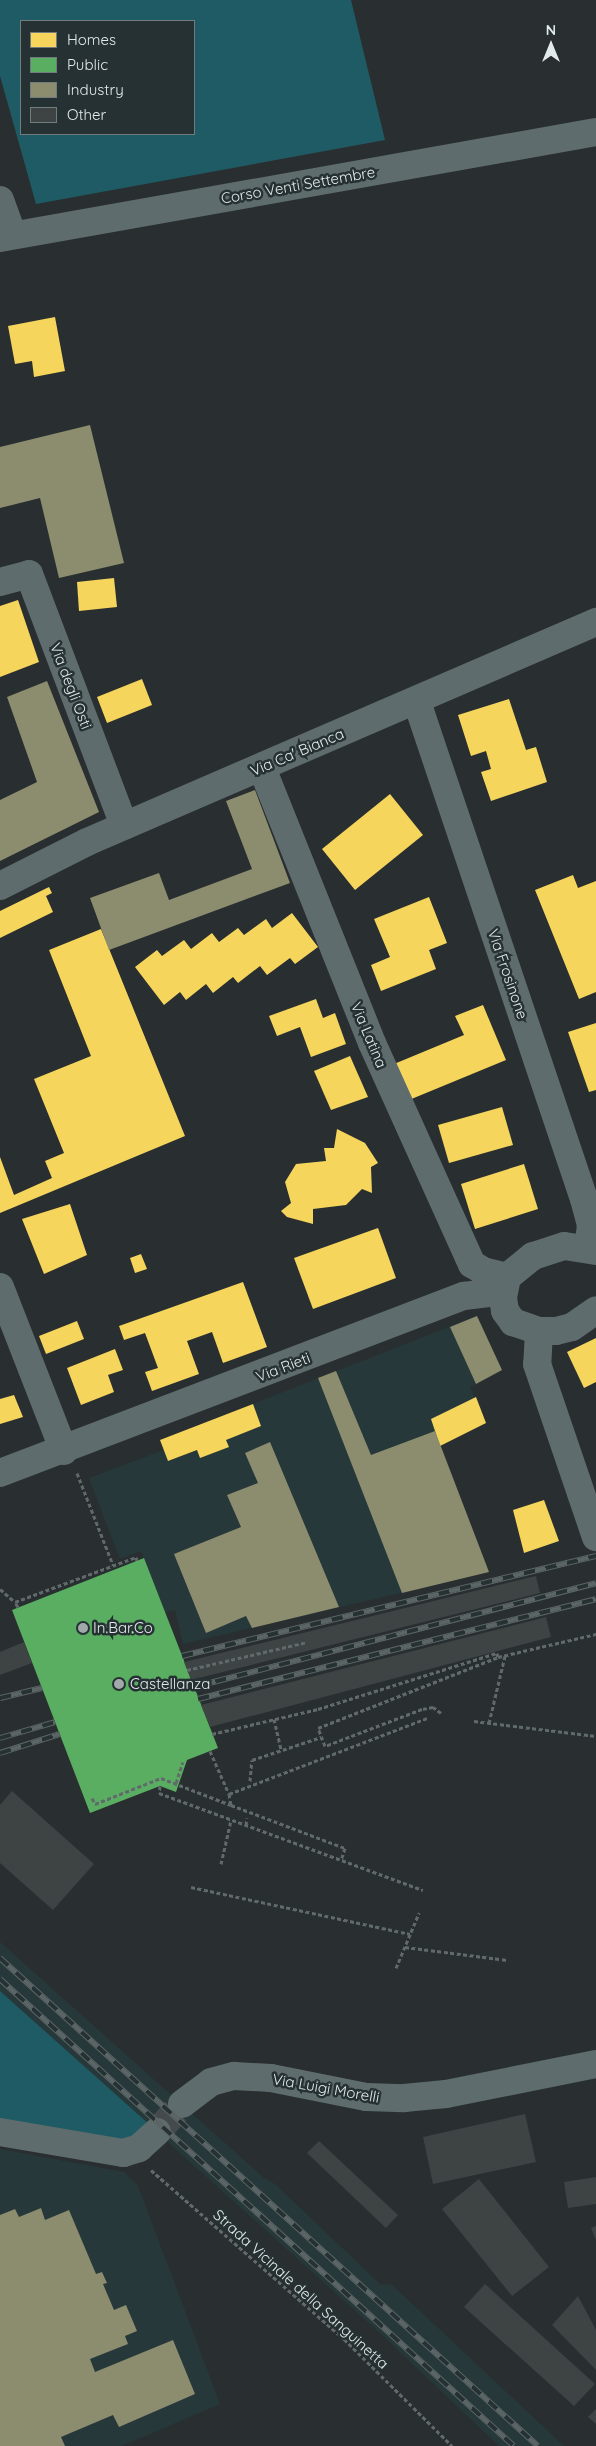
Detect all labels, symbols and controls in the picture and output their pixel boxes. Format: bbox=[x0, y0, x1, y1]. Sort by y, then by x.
legend bbox=[20, 20, 195, 135]
north arrow bbox=[526, 20, 576, 70]
text: N bbox=[546, 21, 556, 39]
text: Homes bbox=[67, 30, 116, 49]
text: Public bbox=[67, 55, 108, 74]
text: Industry bbox=[67, 80, 124, 99]
text: Other bbox=[67, 105, 106, 124]
street label: Corso Venti Settembre bbox=[220, 163, 376, 207]
street label: Via degli Osti bbox=[46, 640, 96, 732]
street label: Via Ca' Bianca bbox=[248, 724, 346, 780]
street label: Via Frosinone bbox=[484, 926, 532, 1022]
street label: Via Latina bbox=[347, 999, 391, 1071]
street label: Via Rieti bbox=[253, 1348, 313, 1386]
place label: In.Bar.Co bbox=[93, 1619, 153, 1637]
marker: In.Bar.Co bbox=[77, 1622, 89, 1634]
place label: Castellanza bbox=[130, 1675, 210, 1693]
marker: Castellanza bbox=[112, 1677, 126, 1691]
street label: Via Luigi Morelli bbox=[271, 2070, 381, 2106]
street label: Strada Vicinale della Sanguinetta bbox=[210, 2206, 392, 2372]

